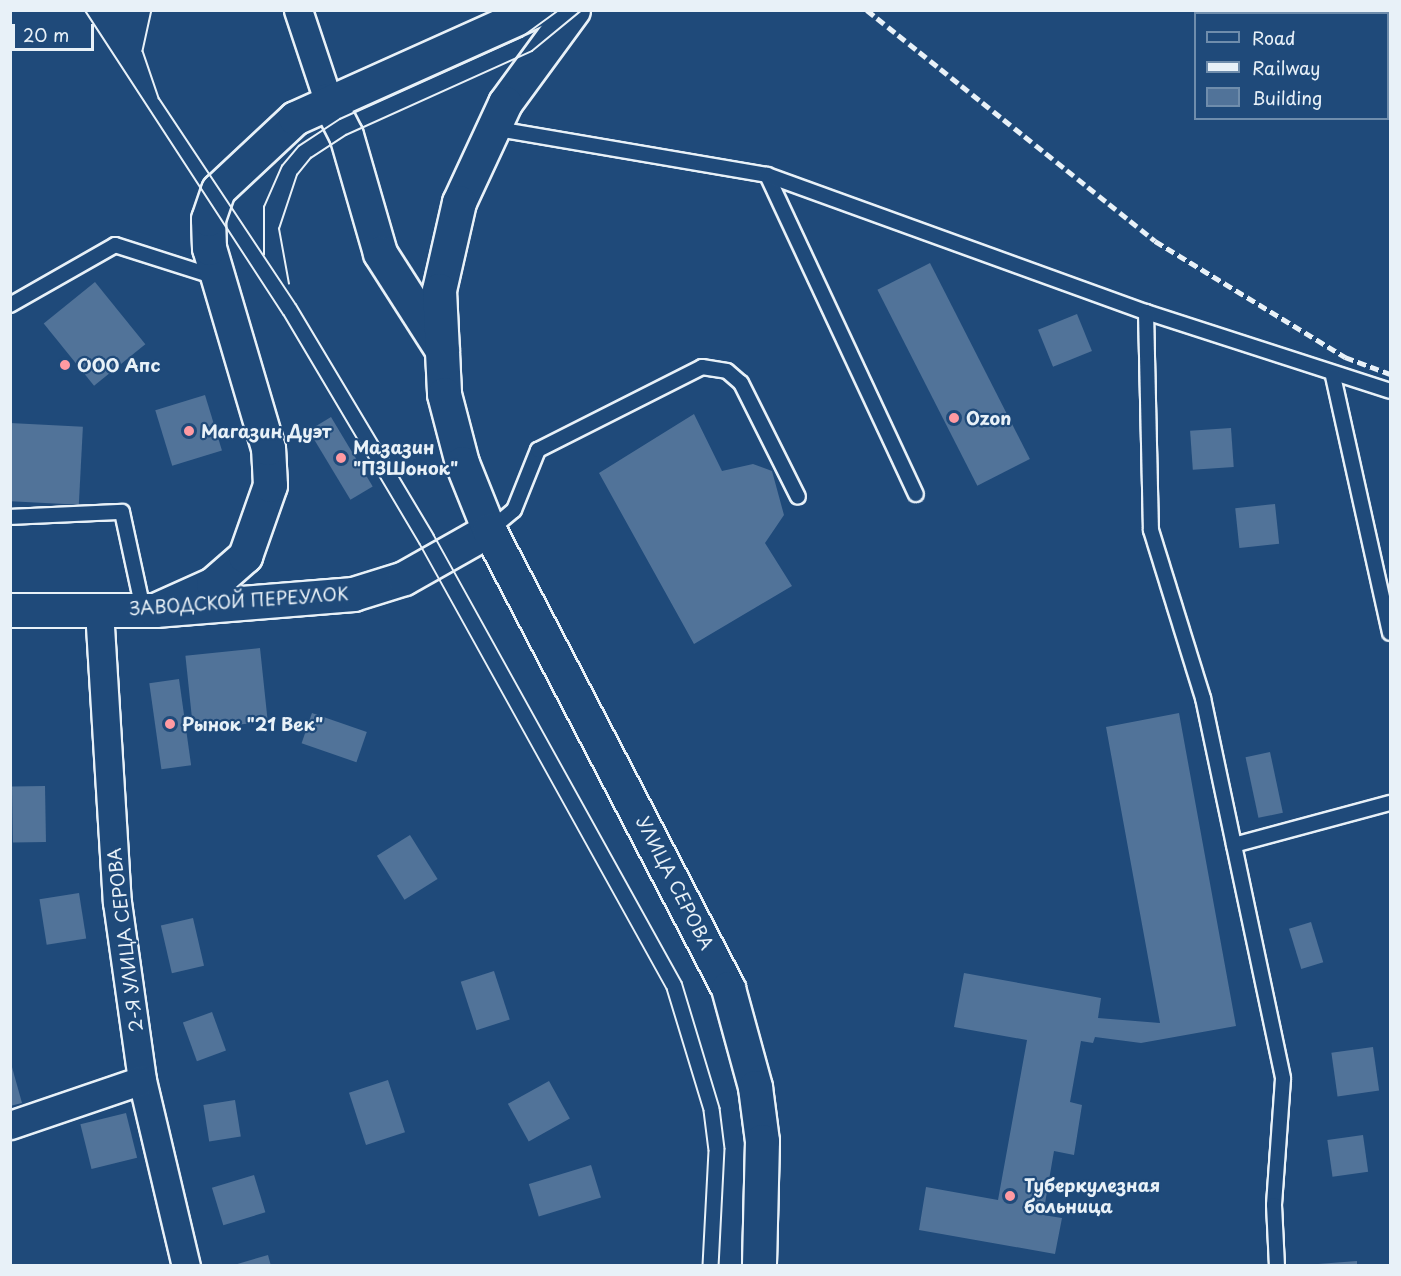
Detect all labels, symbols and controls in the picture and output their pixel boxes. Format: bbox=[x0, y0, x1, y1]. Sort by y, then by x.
scale bar bbox=[15, 12, 98, 50]
legend bbox=[1194, 12, 1389, 120]
text: 20 m bbox=[23, 21, 69, 48]
text: Road bbox=[1252, 24, 1296, 51]
text: Railway bbox=[1252, 54, 1320, 81]
text: Building bbox=[1252, 84, 1322, 111]
place label: ООО Апс bbox=[77, 354, 162, 376]
marker: ООО Апс bbox=[58, 358, 72, 372]
place label: Ozon bbox=[966, 407, 1011, 429]
marker: Ozon bbox=[947, 411, 961, 425]
place label: Магазин Дуэт bbox=[201, 420, 331, 442]
marker: Магазин Дуэт bbox=[182, 424, 196, 438]
place label: Мазазин "ПЗШонок" bbox=[353, 437, 458, 480]
marker: Мазазин "ПЗШонок" bbox=[334, 451, 348, 465]
street label: ЗАВОДСКОЙ ПЕРЕУЛОК bbox=[127, 582, 351, 620]
place label: Рынок "21 Век" bbox=[182, 713, 324, 735]
marker: Рынок "21 Век" bbox=[163, 717, 177, 731]
street label: УЛИЦА СЕРОВА bbox=[632, 812, 718, 954]
street label: 2-Я УЛИЦА СЕРОВА bbox=[103, 846, 147, 1034]
place label: Туберкулезная больница bbox=[1024, 1175, 1160, 1218]
marker: Туберкулезная больница bbox=[1001, 1187, 1019, 1205]

